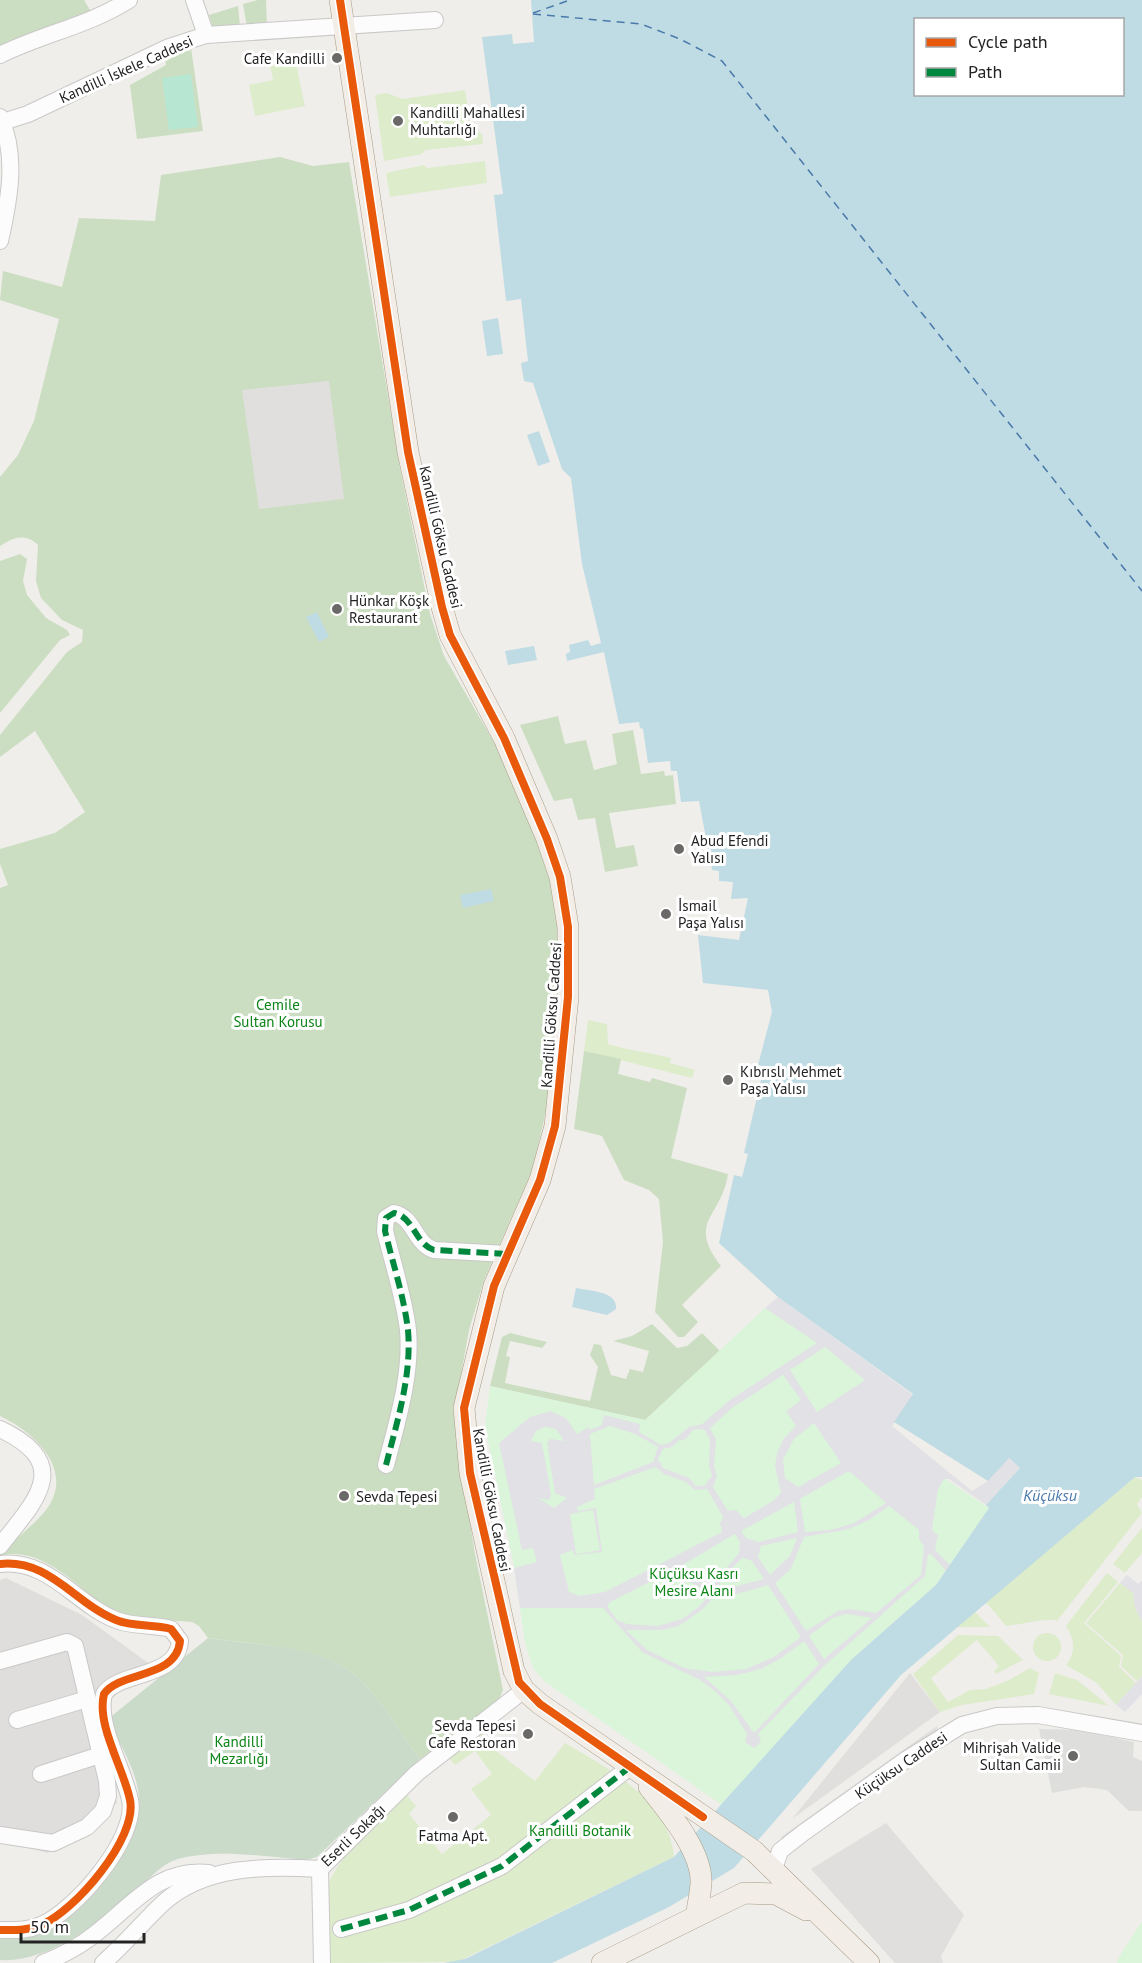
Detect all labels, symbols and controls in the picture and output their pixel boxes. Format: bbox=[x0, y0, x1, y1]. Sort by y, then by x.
legend bbox=[914, 18, 1124, 96]
text: Cycle path bbox=[968, 30, 1048, 53]
street label: Kandilli İskele Caddesi bbox=[56, 31, 196, 107]
place label: Cafe Kandilli bbox=[244, 49, 325, 68]
marker: Cafe Kandilli bbox=[330, 51, 344, 65]
text: Path bbox=[968, 60, 1002, 83]
place label: Kandilli Mahallesi Muhtarlığı bbox=[410, 103, 525, 139]
marker: Kandilli Mahallesi Muhtarlığı bbox=[391, 114, 405, 128]
street label: Kandilli Göksu Caddesi bbox=[415, 464, 467, 610]
place label: Hünkar Köşk Restaurant bbox=[349, 591, 430, 627]
marker: Hünkar Köşk Restaurant bbox=[330, 602, 344, 616]
place label: Abud Efendi Yalısı bbox=[691, 831, 769, 867]
marker: Abud Efendi Yalısı bbox=[672, 842, 686, 856]
place label: İsmail Paşa Yalısı bbox=[678, 896, 744, 932]
marker: İsmail Paşa Yalısı bbox=[659, 907, 673, 921]
street label: Kandilli Göksu Caddesi bbox=[536, 942, 566, 1088]
park label: Cemile Sultan Korusu bbox=[233, 995, 323, 1031]
place label: Kıbrıslı Mehmet Paşa Yalısı bbox=[740, 1062, 842, 1098]
marker: Kıbrıslı Mehmet Paşa Yalısı bbox=[721, 1073, 735, 1087]
street label: Kandilli Göksu Caddesi bbox=[469, 1427, 515, 1573]
water label: Küçüksu bbox=[1023, 1485, 1077, 1505]
place label: Sevda Tepesi bbox=[356, 1487, 438, 1506]
marker: Sevda Tepesi bbox=[337, 1489, 351, 1503]
park label: Küçüksu Kasrı Mesire Alanı bbox=[649, 1564, 739, 1600]
place label: Sevda Tepesi Cafe Restoran bbox=[428, 1716, 516, 1752]
marker: Sevda Tepesi Cafe Restoran bbox=[521, 1727, 535, 1741]
street label: Küçüksu Caddesi bbox=[851, 1727, 951, 1803]
park label: Kandilli Mezarlığı bbox=[209, 1732, 269, 1768]
place label: Mihrişah Valide Sultan Camii bbox=[963, 1738, 1061, 1774]
marker: Mihrişah Valide Sultan Camii bbox=[1066, 1749, 1080, 1763]
street label: Eserli Sokağı bbox=[317, 1800, 389, 1870]
marker: Fatma Apt. bbox=[446, 1810, 460, 1824]
park label: Kandilli Botanik bbox=[529, 1821, 632, 1840]
place label: Fatma Apt. bbox=[419, 1826, 487, 1845]
scale bar bbox=[21, 1906, 144, 1944]
text: 50 m bbox=[30, 1915, 69, 1938]

